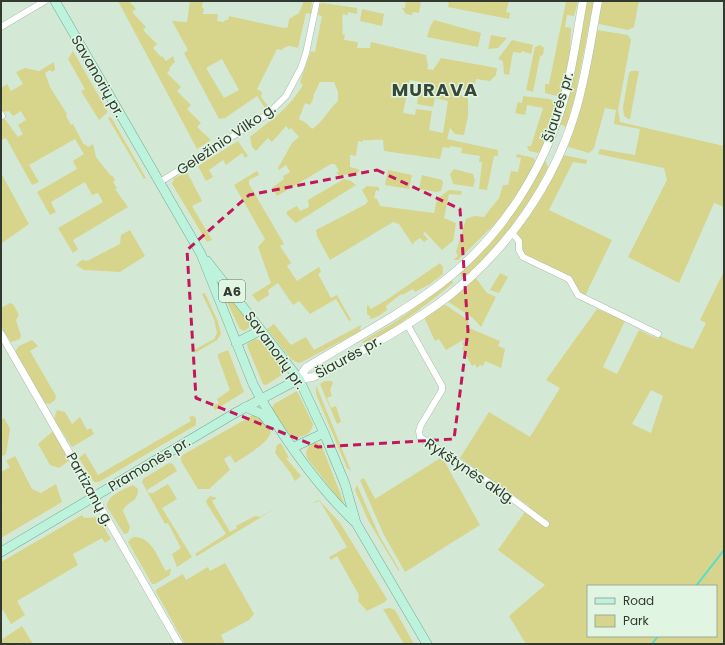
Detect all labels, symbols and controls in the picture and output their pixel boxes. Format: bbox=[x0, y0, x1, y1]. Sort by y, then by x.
street label: Savanorių pr. bbox=[66, 31, 130, 121]
street label: Šiaurės pr. bbox=[538, 69, 578, 145]
district label: MURAVA bbox=[392, 77, 478, 102]
street label: Geležinio Vilko g. bbox=[173, 98, 279, 180]
road number: A6 bbox=[219, 280, 245, 302]
street label: Savanorių pr. bbox=[240, 307, 310, 393]
street label: Šiaurės pr. bbox=[311, 331, 385, 383]
street label: Pramonės pr. bbox=[104, 432, 194, 496]
street label: Rykštynės aklg. bbox=[421, 433, 519, 509]
street label: Partizanų g. bbox=[62, 449, 118, 529]
legend bbox=[587, 585, 717, 637]
text: Road bbox=[623, 592, 654, 609]
text: Park bbox=[623, 612, 650, 629]

